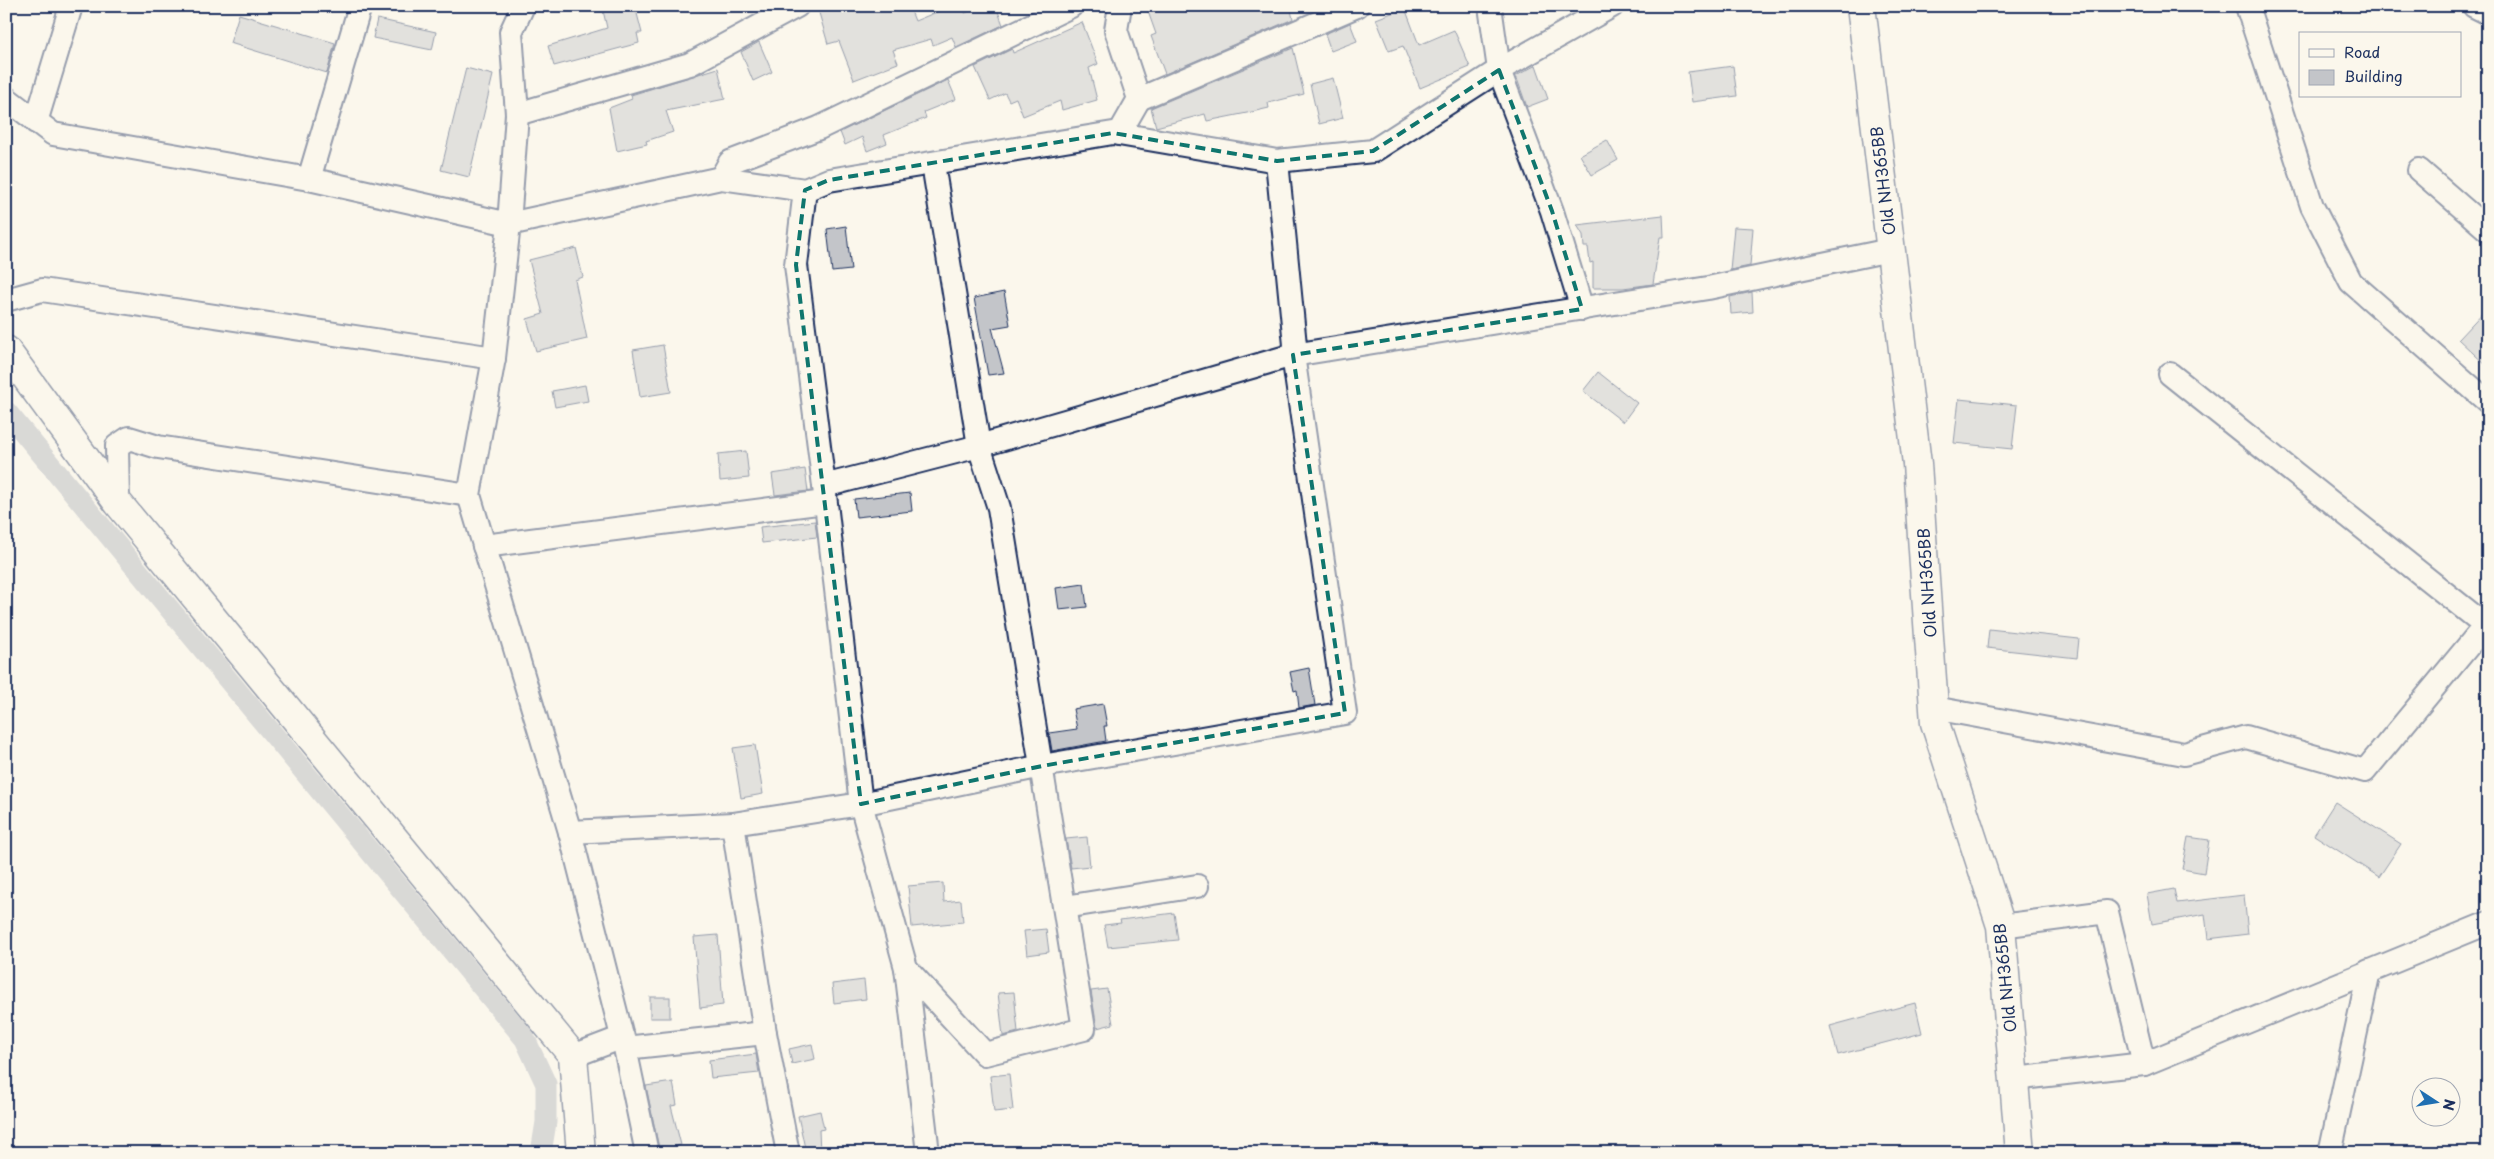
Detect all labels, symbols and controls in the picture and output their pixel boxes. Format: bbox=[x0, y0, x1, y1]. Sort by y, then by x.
legend bbox=[2299, 32, 2462, 98]
text: Road bbox=[2344, 40, 2380, 63]
text: Building bbox=[2344, 64, 2403, 87]
street label: Old NH365BB bbox=[1863, 125, 1901, 237]
street label: Old NH365BB bbox=[1910, 527, 1942, 639]
street label: Old NH365BB bbox=[1986, 922, 2022, 1034]
north arrow bbox=[2412, 1076, 2462, 1126]
text: N bbox=[2438, 1097, 2461, 1112]

